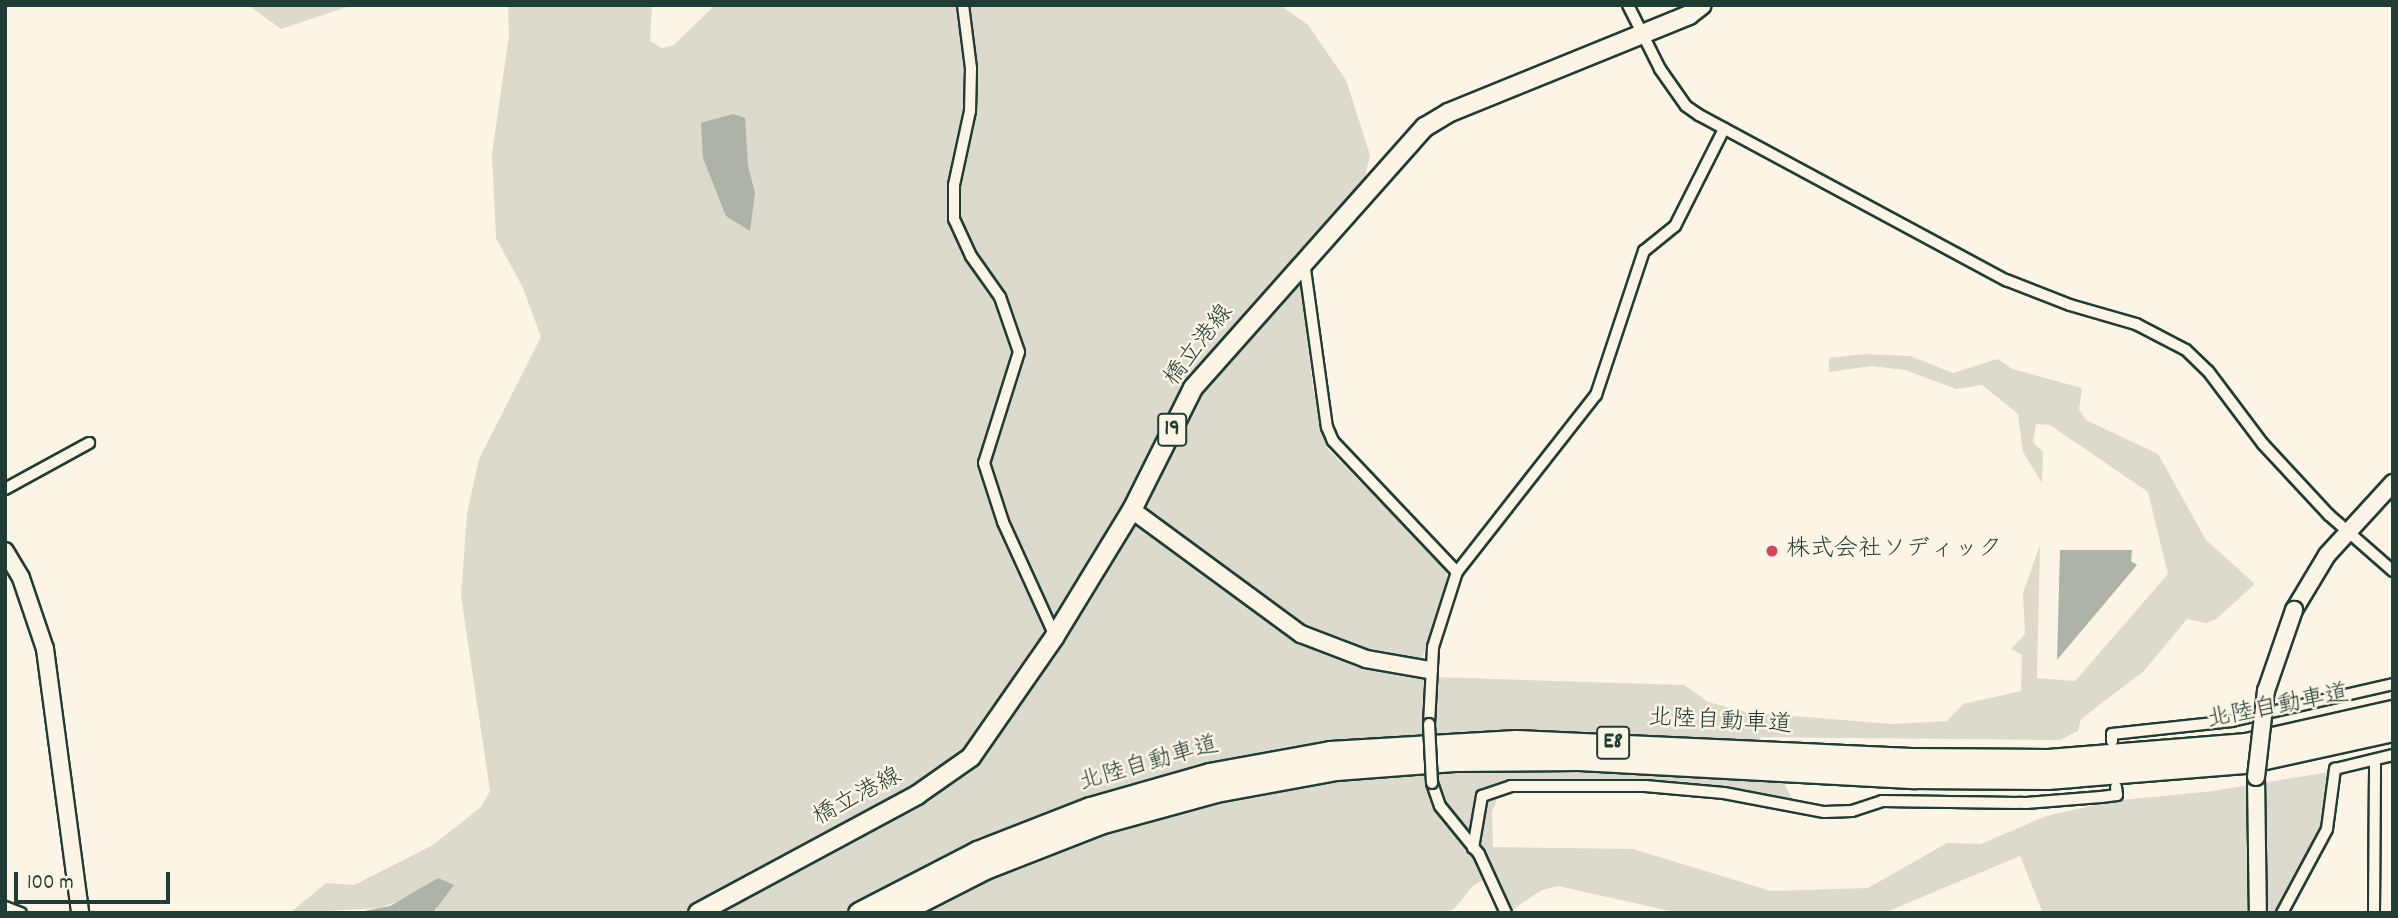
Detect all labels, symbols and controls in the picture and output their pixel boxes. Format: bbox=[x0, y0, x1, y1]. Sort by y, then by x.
street label: 橋立港線 bbox=[1159, 299, 1241, 393]
road number: 19 bbox=[1156, 410, 1188, 450]
place label: 株式会社ソディック bbox=[1786, 537, 2002, 565]
marker: 株式会社ソディック bbox=[1764, 543, 1780, 559]
street label: 北陸自動車道 bbox=[2205, 680, 2351, 736]
street label: 北陸自動車道 bbox=[1647, 705, 1793, 741]
road number: E8 bbox=[1596, 723, 1630, 762]
street label: 北陸自動車道 bbox=[1076, 731, 1222, 799]
street label: 橋立港線 bbox=[809, 763, 907, 833]
scale bar bbox=[18, 858, 173, 902]
text: 100 m bbox=[27, 869, 74, 899]

